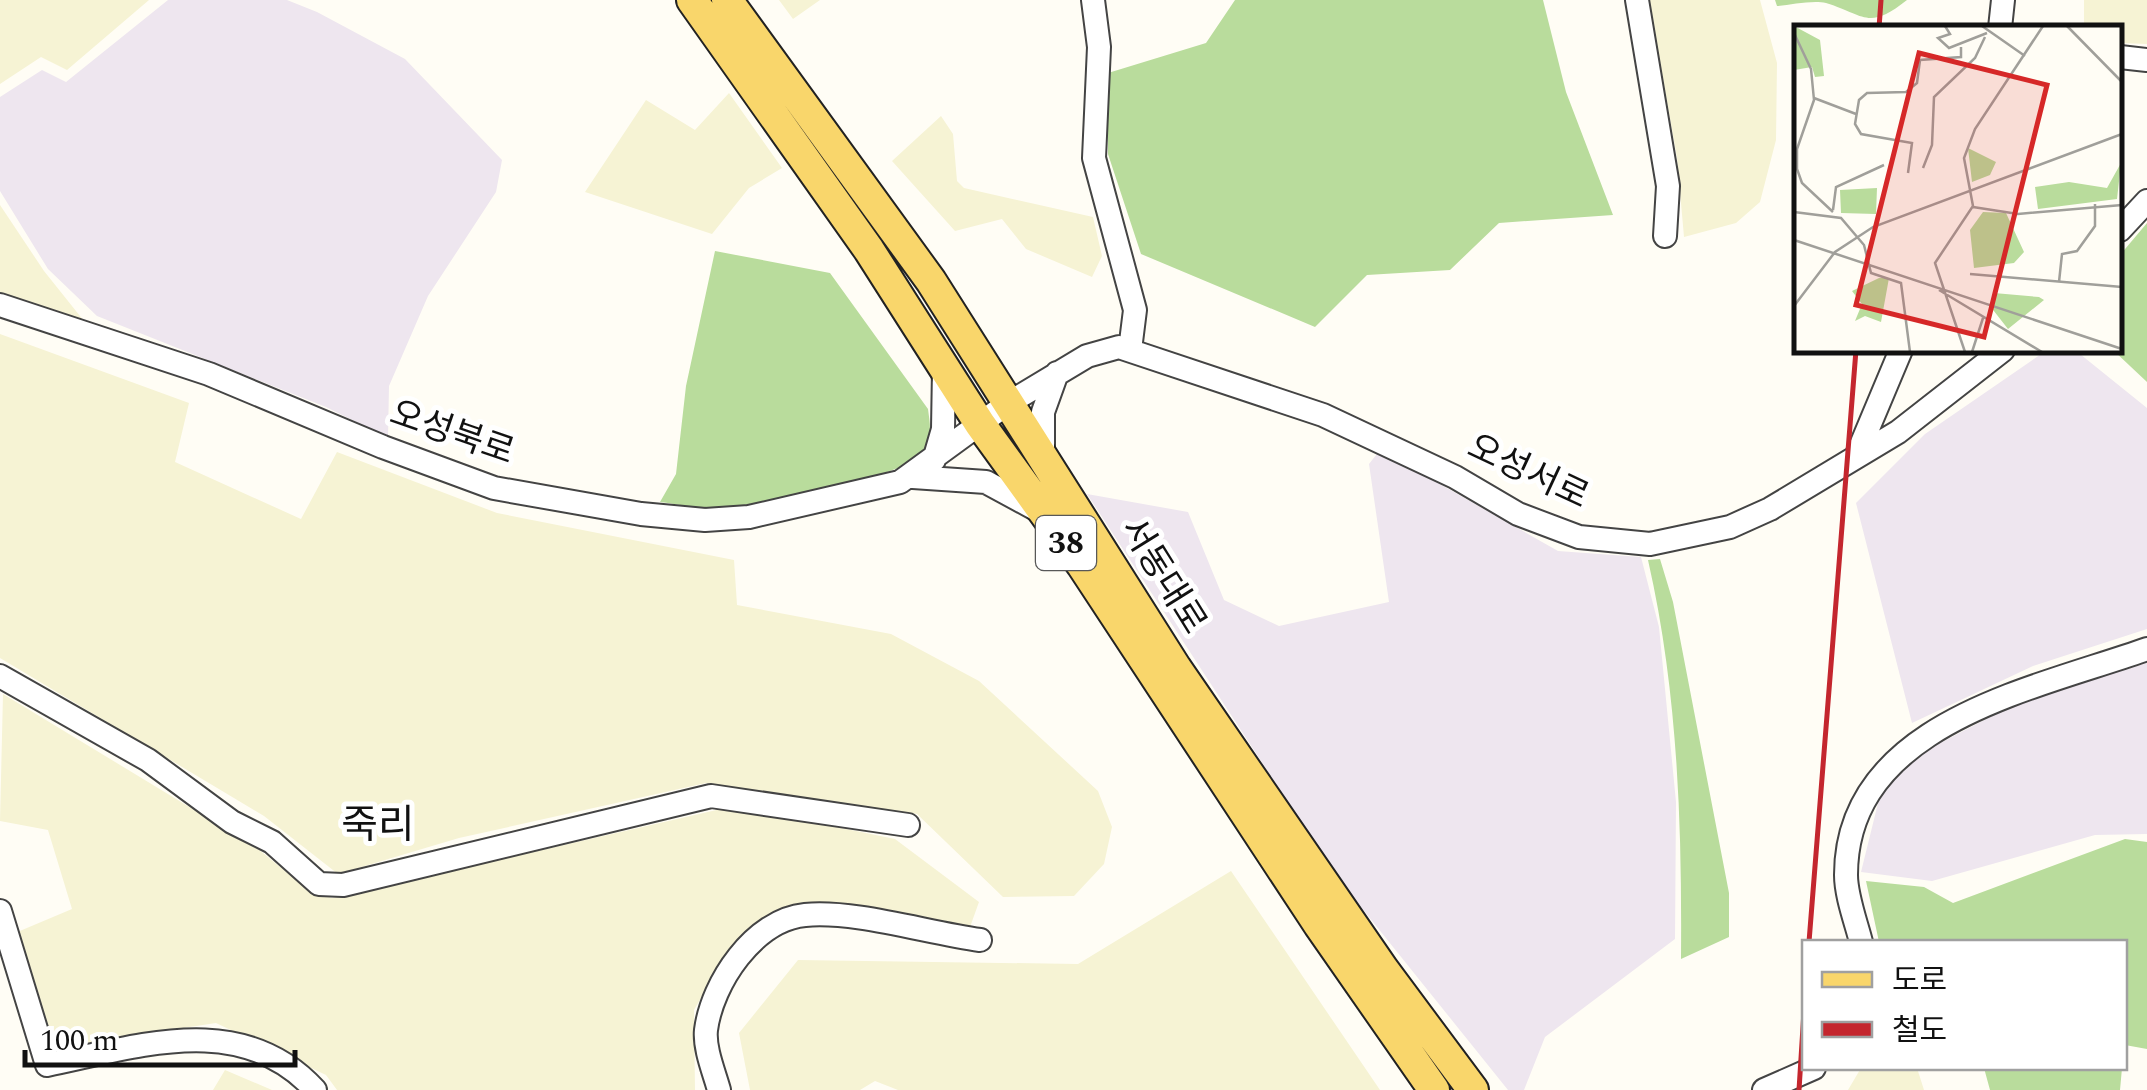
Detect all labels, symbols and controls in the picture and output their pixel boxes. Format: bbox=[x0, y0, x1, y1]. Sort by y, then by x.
inset map bbox=[1794, 25, 2122, 352]
street label: 오성북로 bbox=[382, 387, 522, 479]
street label: 오성서로 bbox=[1458, 421, 1598, 523]
street label: 서동대로 bbox=[1106, 507, 1220, 645]
road number: 38 bbox=[1036, 516, 1096, 570]
district label: 죽리 bbox=[341, 796, 415, 857]
legend bbox=[1802, 940, 2127, 1070]
text: 도로 bbox=[1892, 958, 1947, 1004]
scale bar bbox=[25, 1005, 295, 1067]
text: 철도 bbox=[1892, 1008, 1947, 1054]
text: 100 m bbox=[40, 1018, 118, 1064]

